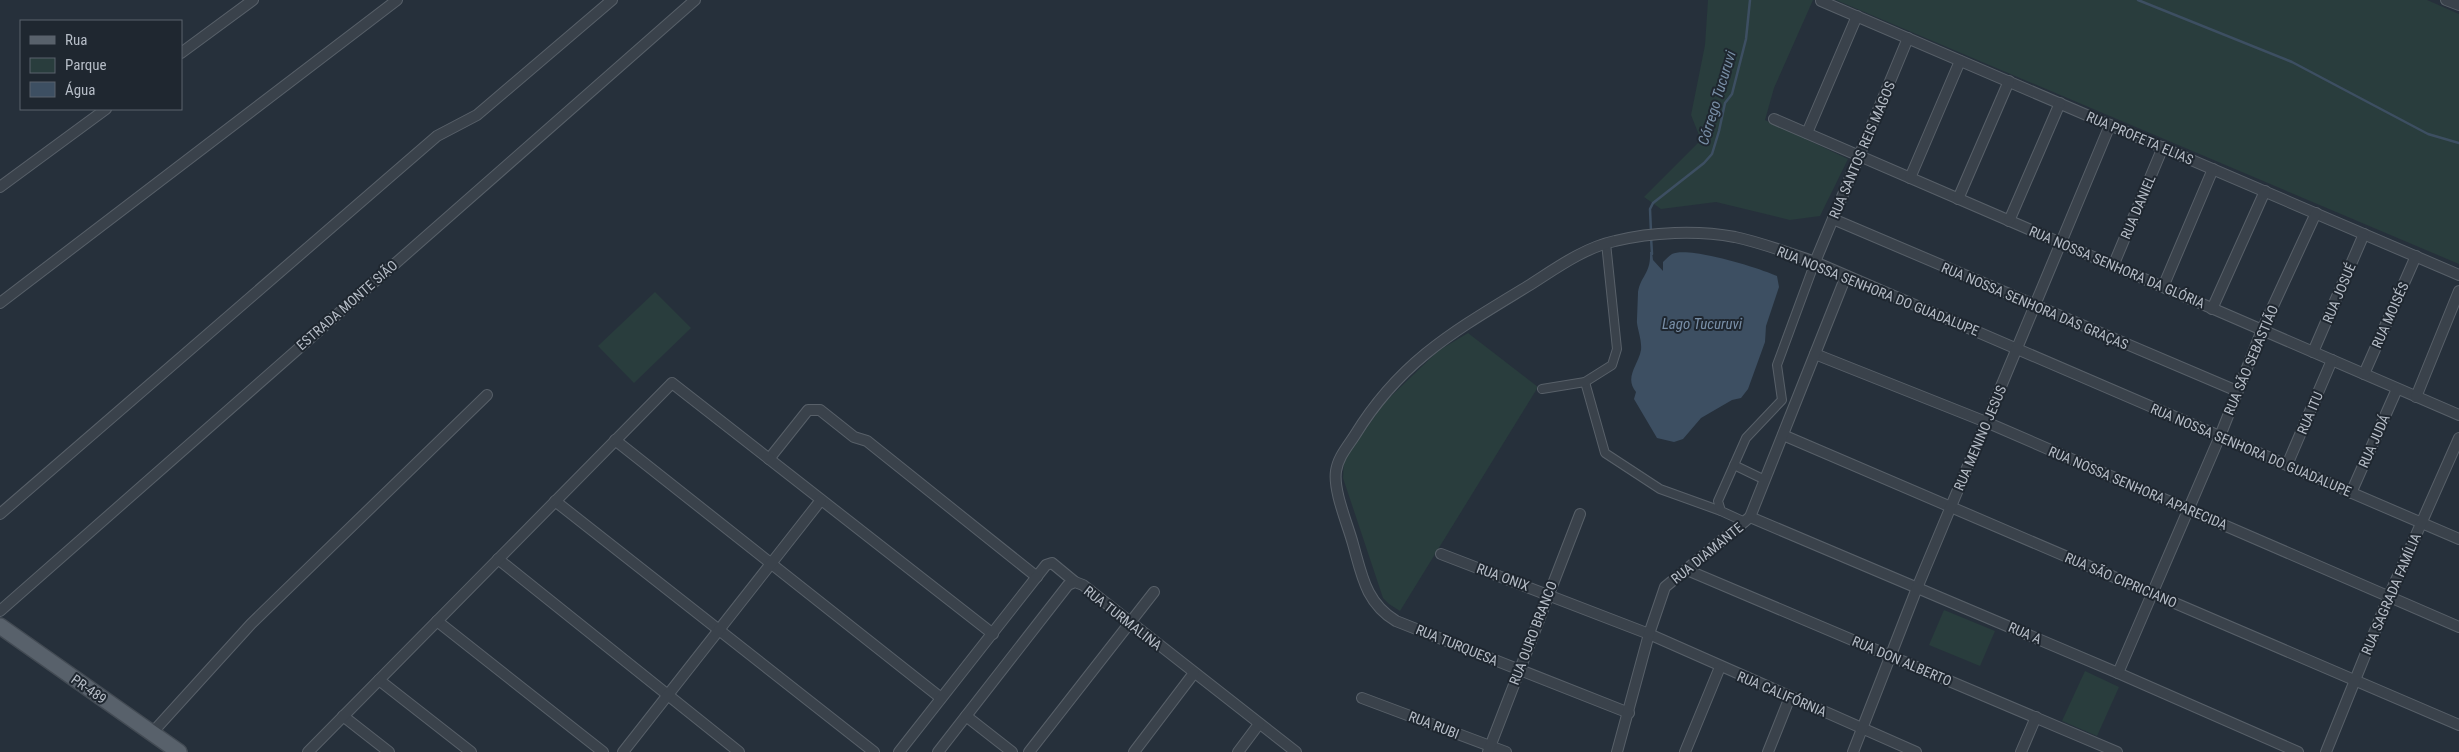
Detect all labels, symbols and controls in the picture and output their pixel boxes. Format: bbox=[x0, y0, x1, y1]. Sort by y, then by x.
legend bbox=[20, 20, 182, 110]
text: Rua bbox=[65, 31, 87, 49]
water label: Córrego Tucuruvi bbox=[1694, 48, 1740, 147]
text: Parque bbox=[65, 56, 107, 74]
street label: RUA SANTOS REIS MAGOS bbox=[1826, 79, 1898, 221]
text: Água bbox=[65, 81, 95, 99]
street label: RUA PROFETA ELIAS bbox=[2084, 108, 2196, 168]
street label: RUA DANIEL bbox=[2117, 172, 2159, 241]
street label: RUA NOSSA SENHORA DA GLÓRIA bbox=[2027, 222, 2208, 311]
street label: RUA NOSSA SENHORA DO GUADALUPE bbox=[1775, 243, 1981, 339]
street label: ESTRADA MONTE SIÃO bbox=[293, 256, 401, 353]
street label: RUA NOSSA SENHORA DAS GRAÇAS bbox=[1939, 259, 2131, 353]
street label: RUA JOSUÉ bbox=[2318, 260, 2359, 325]
street label: RUA MOISÉS bbox=[2367, 279, 2412, 350]
street label: RUA SÃO SEBASTIÃO bbox=[2220, 302, 2281, 417]
water label: Lago Tucuruvi bbox=[1662, 315, 1743, 333]
street label: RUA MENINO JESUS bbox=[1951, 383, 2009, 493]
street label: RUA ITU bbox=[2294, 389, 2326, 437]
street label: RUA NOSSA SENHORA DO GUADALUPE bbox=[2148, 400, 2354, 500]
street label: RUA JUDÁ bbox=[2354, 411, 2393, 470]
street label: RUA NOSSA SENHORA APARECIDA bbox=[2046, 443, 2230, 533]
street label: RUA DIAMANTE bbox=[1668, 519, 1746, 587]
street label: RUA SAGRADA FAMÍLIA bbox=[2357, 530, 2424, 657]
street label: RUA SÃO CIPRICIANO bbox=[2063, 548, 2180, 611]
street label: RUA ONIX bbox=[1474, 560, 1532, 594]
street label: RUA OURO BRANCO bbox=[1506, 579, 1560, 687]
street label: RUA TURMALINA bbox=[1081, 583, 1165, 653]
street label: RUA A bbox=[2006, 619, 2044, 647]
street label: RUA TURQUESA bbox=[1414, 621, 1500, 669]
street label: RUA DON ALBERTO bbox=[1850, 633, 1954, 689]
street label: RUA CALIFÓRNIA bbox=[1735, 667, 1829, 720]
street label: PR-489 bbox=[68, 671, 110, 707]
street label: RUA RUBI bbox=[1406, 708, 1462, 742]

